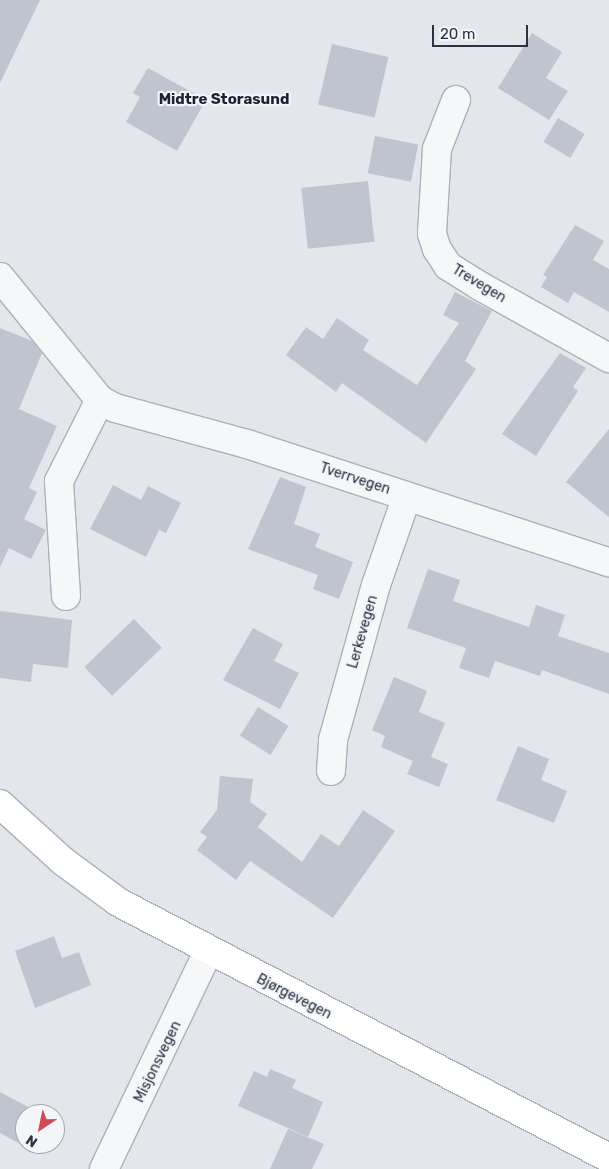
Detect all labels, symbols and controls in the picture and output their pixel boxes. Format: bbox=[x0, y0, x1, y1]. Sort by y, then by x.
scale bar bbox=[434, 15, 530, 47]
text: 20 m bbox=[440, 25, 475, 43]
district label: Midtre Storasund bbox=[159, 91, 289, 109]
street label: Trevegen bbox=[449, 261, 509, 307]
street label: Tverrvegen bbox=[318, 460, 392, 498]
street label: Lerkevegen bbox=[345, 593, 381, 671]
street label: Bjørgevegen bbox=[254, 971, 334, 1023]
street label: Misjonsvegen bbox=[131, 1018, 185, 1106]
north arrow bbox=[15, 1104, 65, 1154]
text: N bbox=[23, 1131, 41, 1151]

